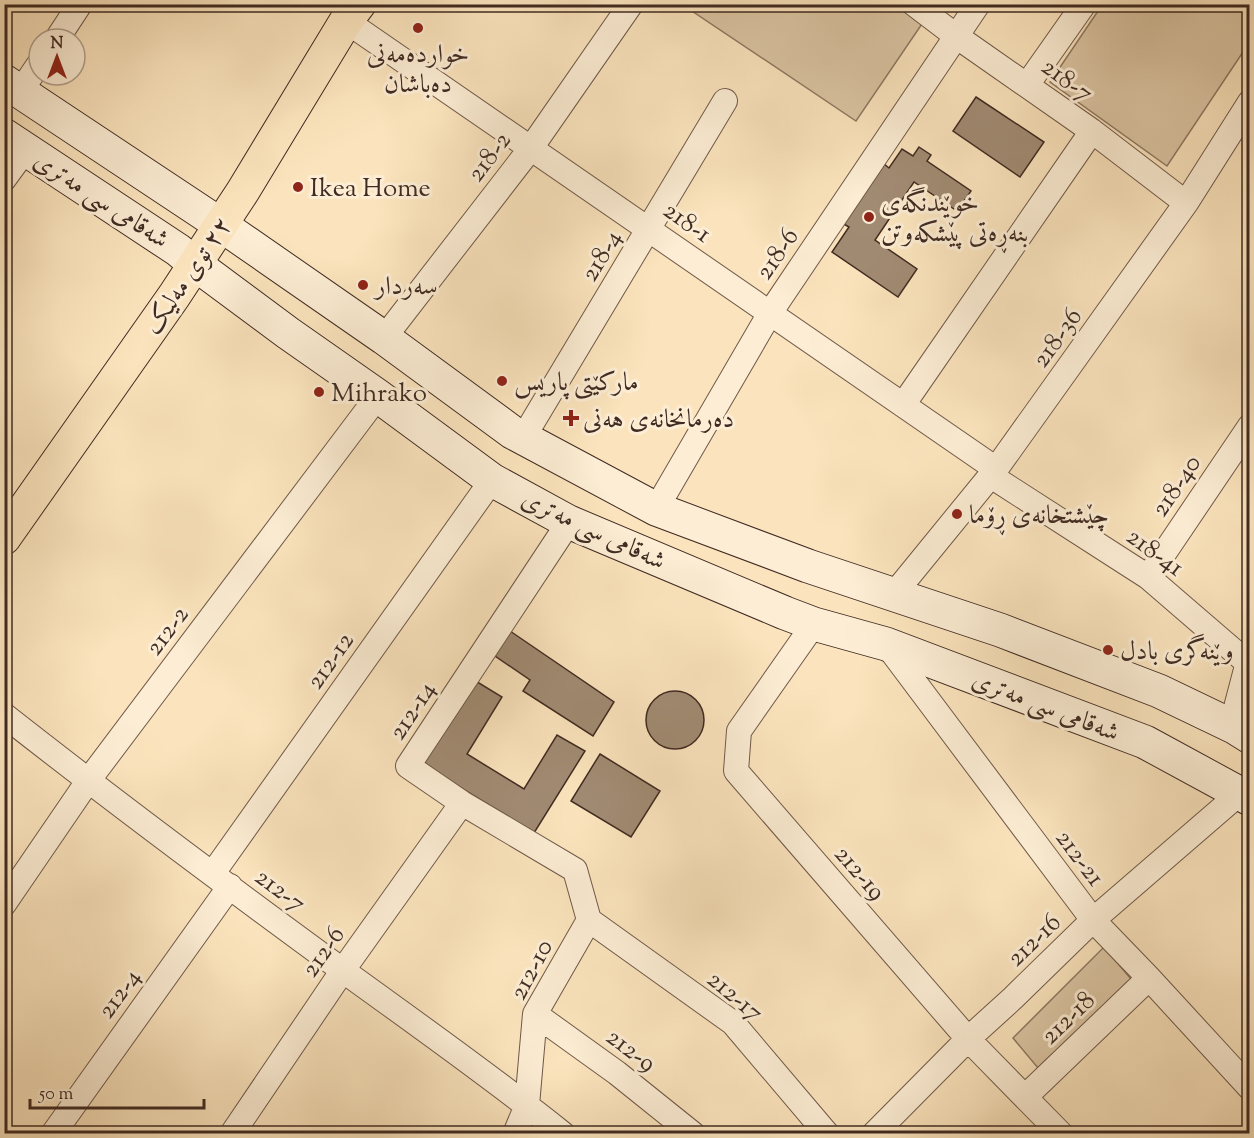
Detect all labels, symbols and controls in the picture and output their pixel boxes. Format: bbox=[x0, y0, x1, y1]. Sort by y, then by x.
marker: خواردەمەنی دەباشان bbox=[411, 21, 425, 35]
north arrow bbox=[27, 27, 87, 87]
text: N bbox=[51, 33, 64, 56]
place label: خواردەمەنی دەباشان bbox=[367, 37, 469, 104]
street label: 218-7 bbox=[1033, 50, 1100, 112]
street label: 218-2 bbox=[459, 125, 521, 191]
street label: شەقامی سی مەتری bbox=[25, 143, 176, 259]
place label: Ikea Home bbox=[310, 171, 431, 208]
marker: Ikea Home bbox=[291, 180, 305, 194]
place label: خوێندنگەی بنەڕەتی پێشکەوتن bbox=[881, 186, 1028, 254]
street label: 218-1 bbox=[655, 193, 718, 253]
street label: ٢٢ توی مەلیک bbox=[136, 210, 242, 343]
marker: خوێندنگەی بنەڕەتی پێشکەوتن bbox=[862, 210, 876, 224]
street label: 218-6 bbox=[747, 221, 809, 288]
street label: 218-4 bbox=[572, 223, 632, 289]
place label: سەردار bbox=[372, 269, 438, 306]
marker: سەردار bbox=[356, 278, 370, 292]
street label: 218-36 bbox=[1024, 301, 1092, 376]
place label: مارکێتی پاریس bbox=[514, 365, 639, 402]
marker: مارکێتی پاریس bbox=[495, 374, 509, 388]
place label: Mihrako bbox=[331, 376, 427, 413]
marker: Mihrako bbox=[312, 385, 326, 399]
place label: دەرمانخانەی هەنی bbox=[583, 402, 734, 439]
marker: دەرمانخانەی هەنی bbox=[564, 411, 578, 425]
street label: 218-40 bbox=[1143, 448, 1211, 525]
street label: شەقامی سی مەتری bbox=[515, 482, 671, 581]
place label: چێشتخانەی ڕۆما bbox=[969, 498, 1109, 536]
marker: چێشتخانەی ڕۆما bbox=[950, 507, 964, 521]
street label: 218-41 bbox=[1118, 519, 1191, 587]
street label: 212-2 bbox=[137, 599, 199, 664]
street label: 212-12 bbox=[298, 625, 364, 698]
place label: وێنەگری بادل bbox=[1120, 633, 1234, 671]
marker: وێنەگری بادل bbox=[1101, 643, 1115, 657]
street label: شەقامی سی مەتری bbox=[966, 662, 1124, 752]
street label: 212-14 bbox=[380, 675, 446, 748]
street label: 212-21 bbox=[1045, 822, 1113, 895]
street label: 212-19 bbox=[824, 838, 894, 910]
street label: 212-7 bbox=[246, 860, 313, 922]
street label: 212-16 bbox=[999, 905, 1070, 976]
street label: 212-6 bbox=[293, 919, 355, 986]
street label: 212-10 bbox=[501, 933, 564, 1007]
street label: 212-4 bbox=[89, 962, 151, 1027]
street label: 212-17 bbox=[698, 962, 771, 1032]
street label: 212-18 bbox=[1033, 983, 1104, 1054]
street label: 212-9 bbox=[598, 1020, 663, 1082]
scale bar bbox=[30, 1072, 204, 1110]
text: 50 m bbox=[38, 1082, 74, 1108]

